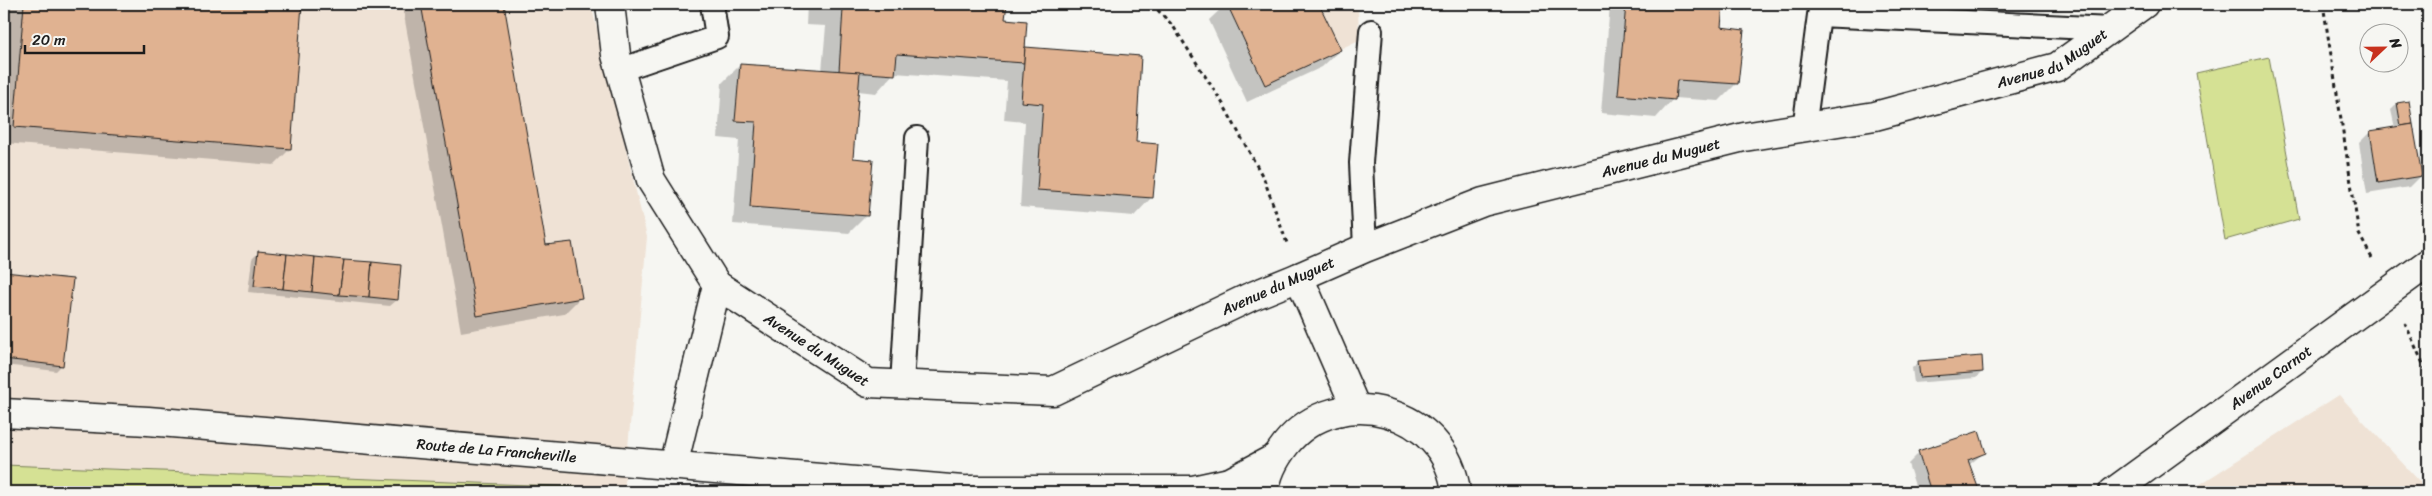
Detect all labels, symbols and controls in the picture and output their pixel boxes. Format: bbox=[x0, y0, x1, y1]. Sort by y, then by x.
street label: Avenue du Muguet bbox=[1993, 21, 2114, 96]
scale bar bbox=[25, 22, 144, 54]
north arrow bbox=[2360, 22, 2410, 72]
text: 20 m bbox=[32, 27, 66, 53]
text: N bbox=[2382, 33, 2409, 53]
street label: Avenue du Muguet bbox=[1598, 130, 1724, 185]
street label: Avenue du Muguet bbox=[1216, 249, 1339, 323]
street label: Avenue du Muguet bbox=[758, 305, 875, 394]
street label: Avenue Carnot bbox=[2223, 338, 2318, 417]
street label: Route de La Francheville bbox=[416, 431, 578, 470]

